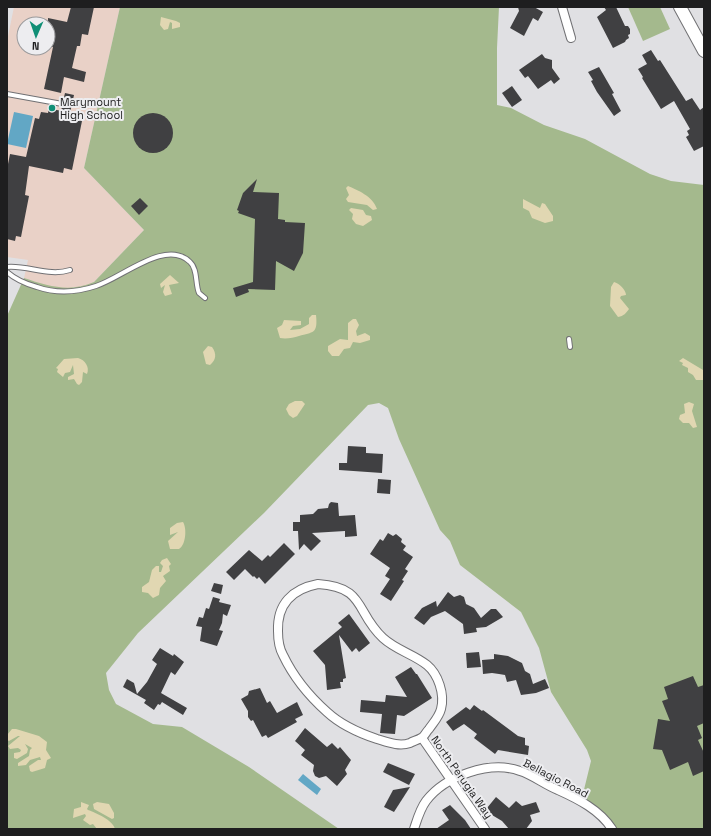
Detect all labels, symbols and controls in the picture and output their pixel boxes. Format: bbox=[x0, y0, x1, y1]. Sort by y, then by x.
north arrow bbox=[16, 16, 56, 56]
text: N bbox=[32, 39, 40, 53]
place label: Marymount High School bbox=[60, 95, 123, 122]
marker: Marymount High School bbox=[47, 103, 57, 113]
street label: North Perugia Way bbox=[428, 733, 496, 821]
street label: Bellagio Road bbox=[521, 755, 591, 801]

